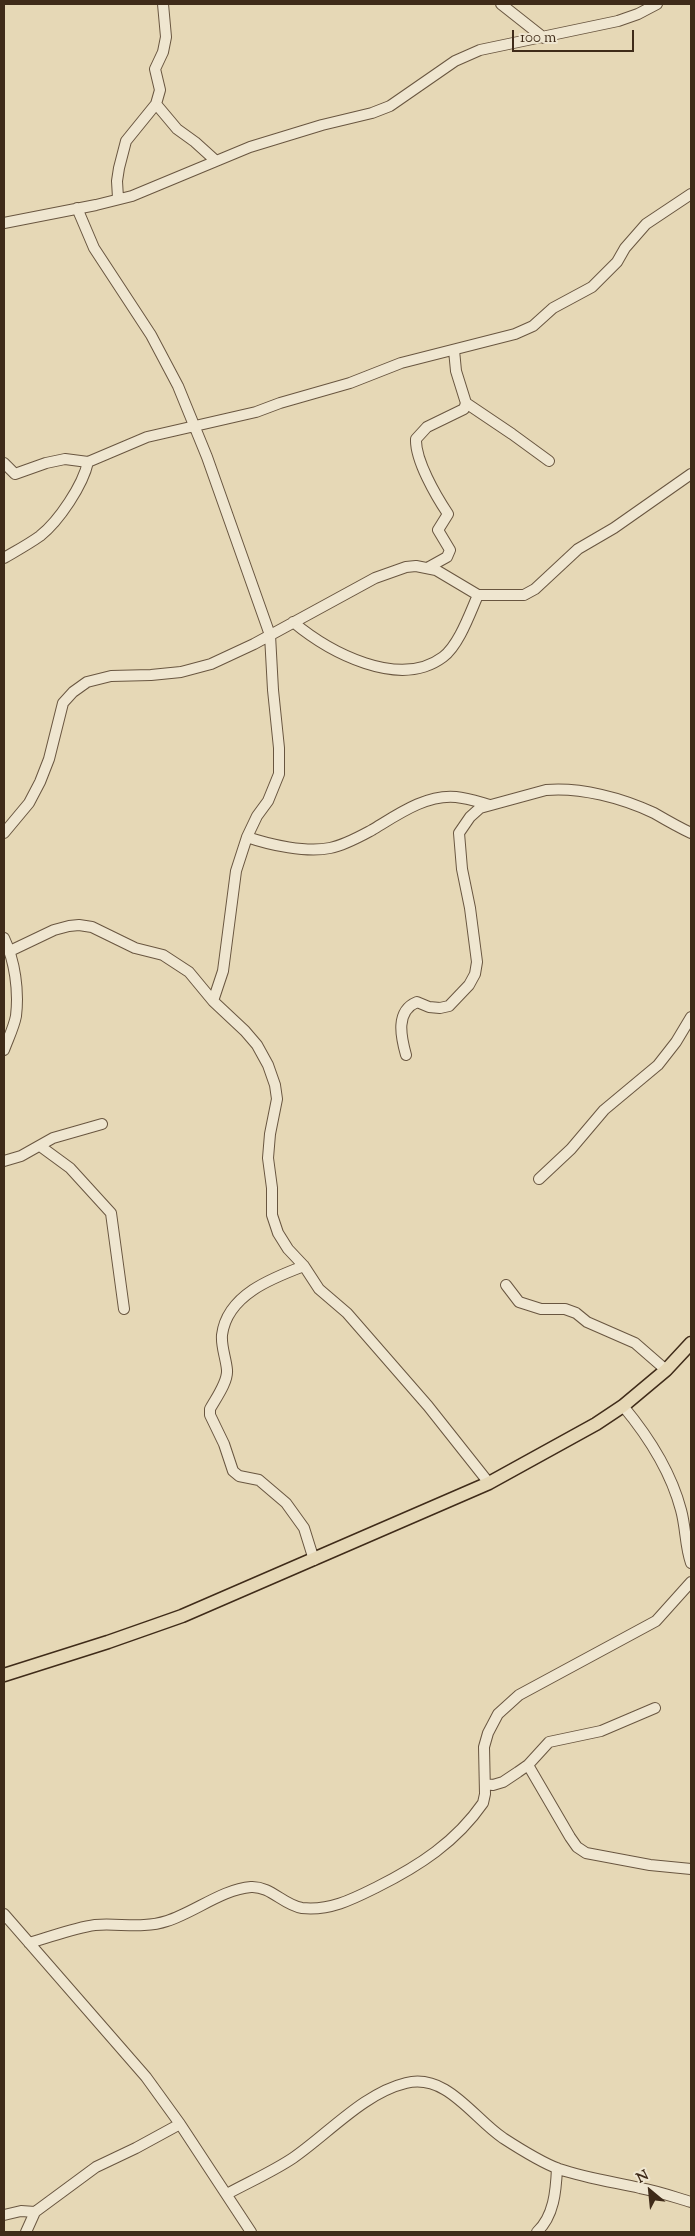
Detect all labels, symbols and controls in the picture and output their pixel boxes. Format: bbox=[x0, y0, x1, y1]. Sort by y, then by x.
scale bar bbox=[515, 20, 638, 52]
text: 100 m bbox=[520, 28, 556, 49]
north arrow bbox=[625, 2166, 675, 2216]
text: N bbox=[633, 2166, 653, 2189]

